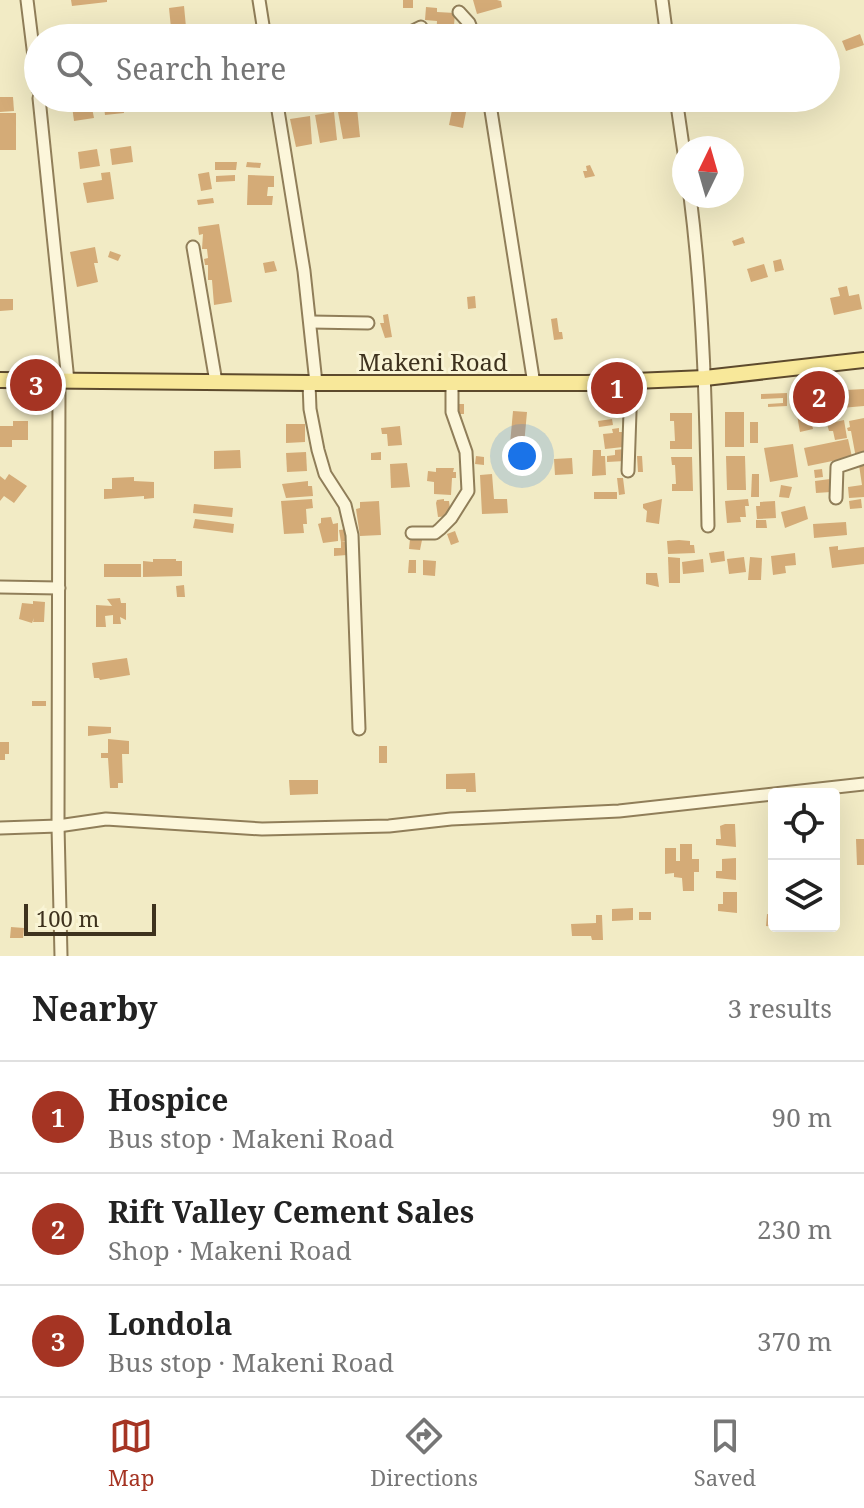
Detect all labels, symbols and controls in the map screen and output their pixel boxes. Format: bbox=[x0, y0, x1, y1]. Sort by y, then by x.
search box bbox=[24, 24, 840, 112]
icon: search bbox=[52, 46, 96, 90]
text: Search here bbox=[116, 48, 286, 89]
north arrow bbox=[672, 136, 744, 208]
street label: Makeni Road bbox=[358, 345, 508, 378]
pin: 3 bbox=[10, 355, 62, 415]
pin: 1 bbox=[591, 358, 643, 418]
pin: 2 bbox=[793, 367, 845, 427]
your location bbox=[502, 436, 542, 476]
map controls bbox=[768, 788, 840, 932]
button: locate bbox=[768, 788, 840, 860]
button: layers bbox=[768, 860, 840, 932]
scale bar bbox=[24, 900, 156, 936]
text: 100 m bbox=[36, 903, 99, 933]
text: Nearby bbox=[32, 985, 158, 1031]
text: 3 results bbox=[727, 990, 832, 1026]
text: Hospice bbox=[108, 1079, 228, 1120]
text: 1 bbox=[51, 1099, 65, 1135]
text: 90 m bbox=[772, 1099, 832, 1135]
text: Bus stop · Makeni Road bbox=[108, 1120, 394, 1156]
text: Rift Valley Cement Sales bbox=[108, 1191, 474, 1232]
text: 2 bbox=[51, 1211, 65, 1247]
text: 230 m bbox=[757, 1211, 832, 1247]
text: Shop · Makeni Road bbox=[108, 1232, 352, 1268]
text: Londola bbox=[108, 1303, 233, 1344]
text: 3 bbox=[51, 1323, 65, 1359]
text: 370 m bbox=[757, 1323, 832, 1359]
text: Bus stop · Makeni Road bbox=[108, 1344, 394, 1380]
tab: Map bbox=[108, 1414, 154, 1492]
tab: Directions bbox=[370, 1414, 478, 1492]
tab: Saved bbox=[694, 1414, 756, 1492]

